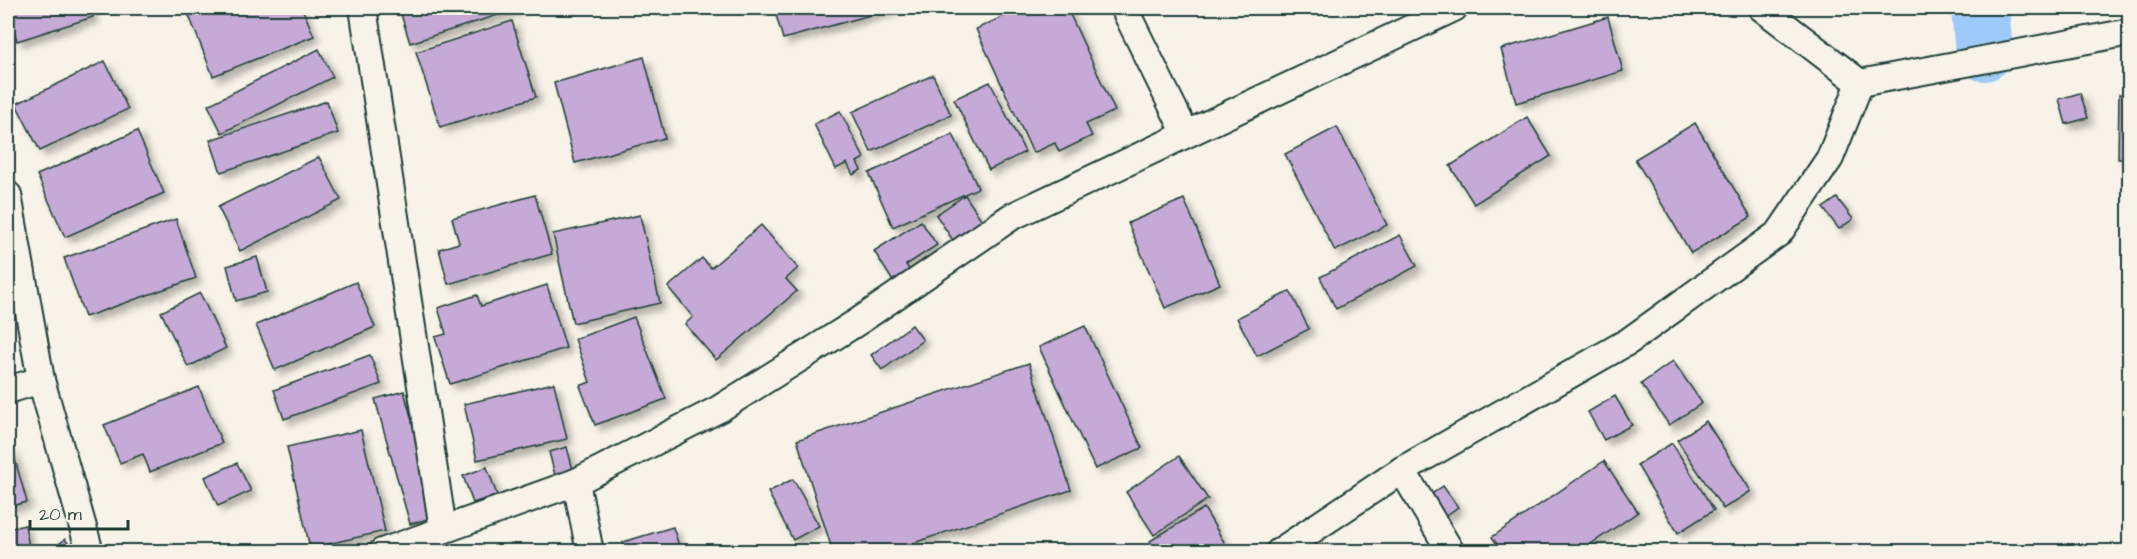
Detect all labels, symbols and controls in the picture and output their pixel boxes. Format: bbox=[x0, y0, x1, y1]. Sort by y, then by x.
scale bar bbox=[30, 493, 128, 531]
text: 20 m bbox=[39, 502, 82, 527]

